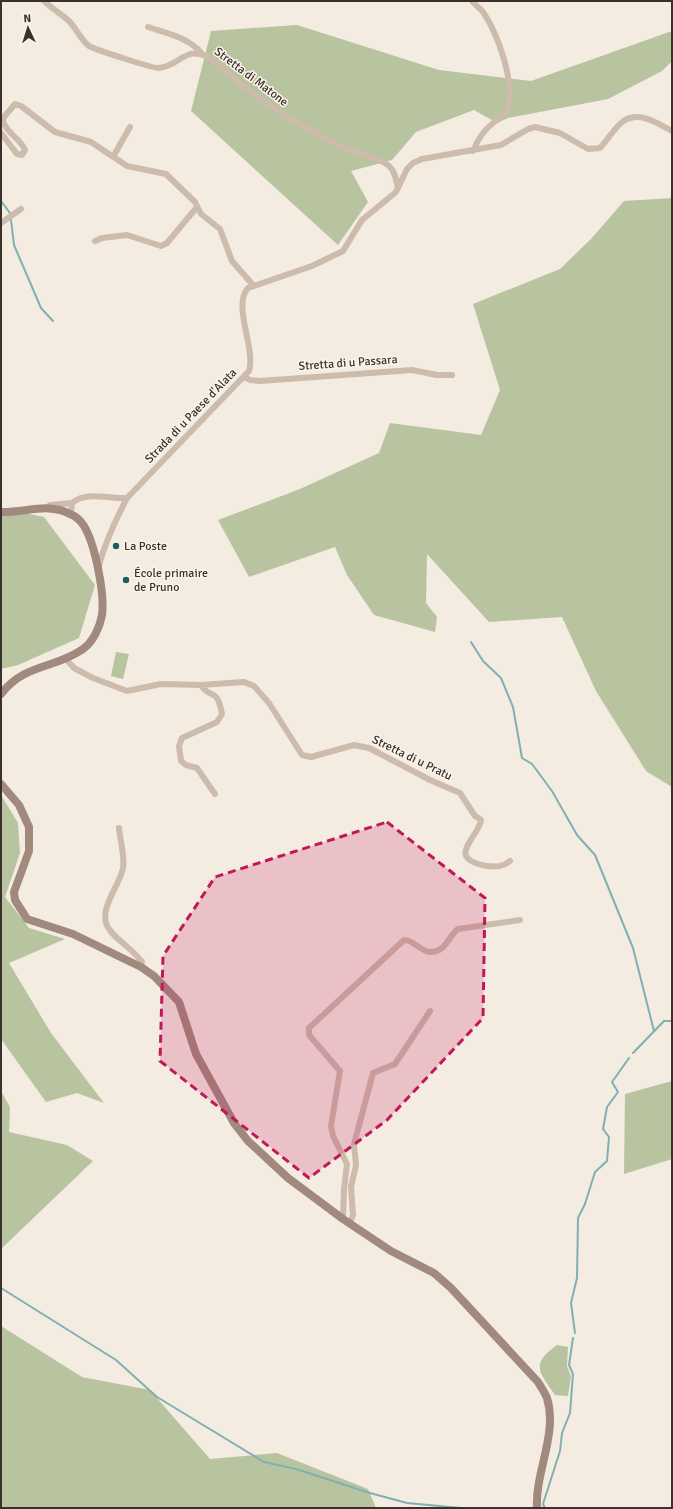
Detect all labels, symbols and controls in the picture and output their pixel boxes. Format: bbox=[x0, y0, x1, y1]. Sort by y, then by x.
north arrow bbox=[8, 8, 48, 48]
text: N bbox=[23, 12, 32, 25]
street label: Stretta di Matone bbox=[211, 44, 291, 110]
street label: Stretta di u Passara bbox=[298, 352, 398, 374]
street label: Strada di u Paese d'Alata bbox=[142, 365, 240, 467]
place label: La Poste bbox=[124, 539, 167, 554]
marker: La Poste bbox=[111, 541, 121, 551]
place label: École primaire de Pruno bbox=[134, 566, 208, 595]
marker: École primaire de Pruno bbox=[121, 575, 131, 585]
street label: Stretta di u Pratu bbox=[369, 732, 455, 784]

